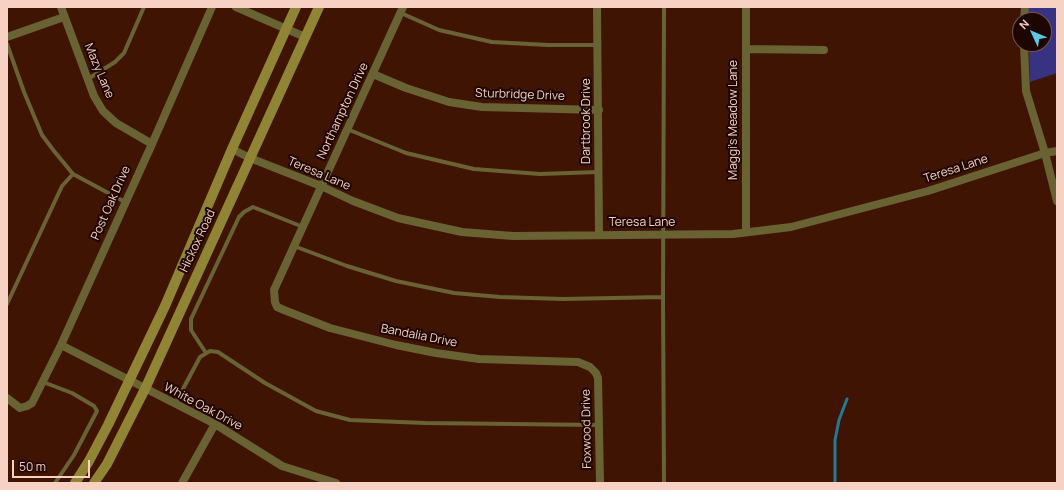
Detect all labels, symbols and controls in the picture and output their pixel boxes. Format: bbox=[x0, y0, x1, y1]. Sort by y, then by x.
north arrow bbox=[1012, 12, 1052, 52]
text: N bbox=[1016, 16, 1032, 32]
street label: Mazy Lane bbox=[81, 41, 117, 101]
street label: Northampton Drive bbox=[314, 60, 372, 162]
street label: Maggi's Meadow Lane bbox=[727, 60, 741, 180]
street label: Dartbrook Drive bbox=[580, 78, 594, 164]
street label: Sturbridge Drive bbox=[475, 86, 565, 104]
street label: Teresa Lane bbox=[922, 152, 990, 186]
street label: Teresa Lane bbox=[285, 154, 353, 194]
street label: Post Oak Drive bbox=[88, 164, 134, 242]
street label: Hickox Road bbox=[177, 207, 219, 275]
street label: Teresa Lane bbox=[609, 216, 675, 230]
street label: Bandalia Drive bbox=[380, 322, 458, 350]
street label: White Oak Drive bbox=[161, 380, 245, 434]
street label: Foxwood Drive bbox=[579, 389, 595, 469]
scale bar bbox=[14, 452, 92, 478]
text: 50 m bbox=[19, 458, 46, 475]

